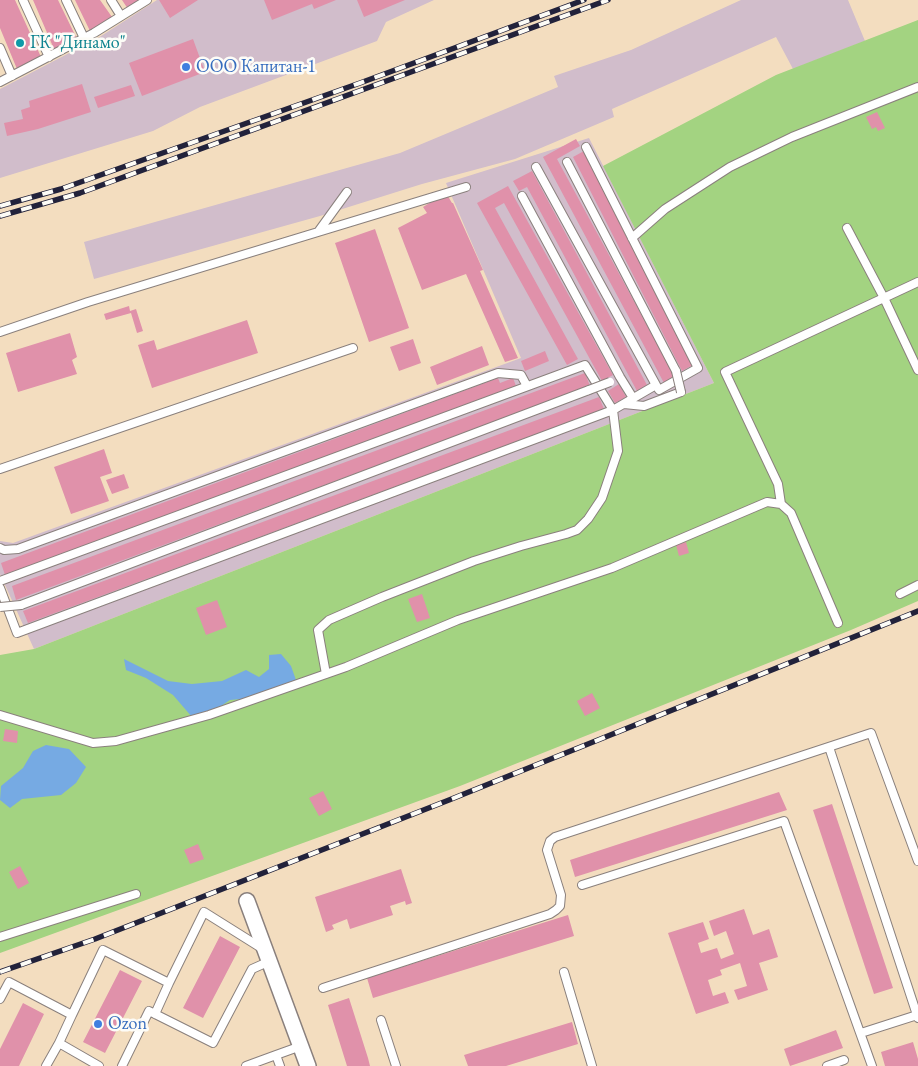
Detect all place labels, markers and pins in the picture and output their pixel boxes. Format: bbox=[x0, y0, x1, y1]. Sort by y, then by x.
place label: ГК "Динамо" bbox=[30, 32, 126, 54]
marker: ГК "Динамо" bbox=[14, 37, 26, 49]
place label: ООО Капитан-1 bbox=[196, 56, 316, 78]
marker: ООО Капитан-1 bbox=[180, 61, 192, 73]
place label: Ozon bbox=[108, 1013, 147, 1035]
marker: Ozon bbox=[92, 1018, 104, 1030]

